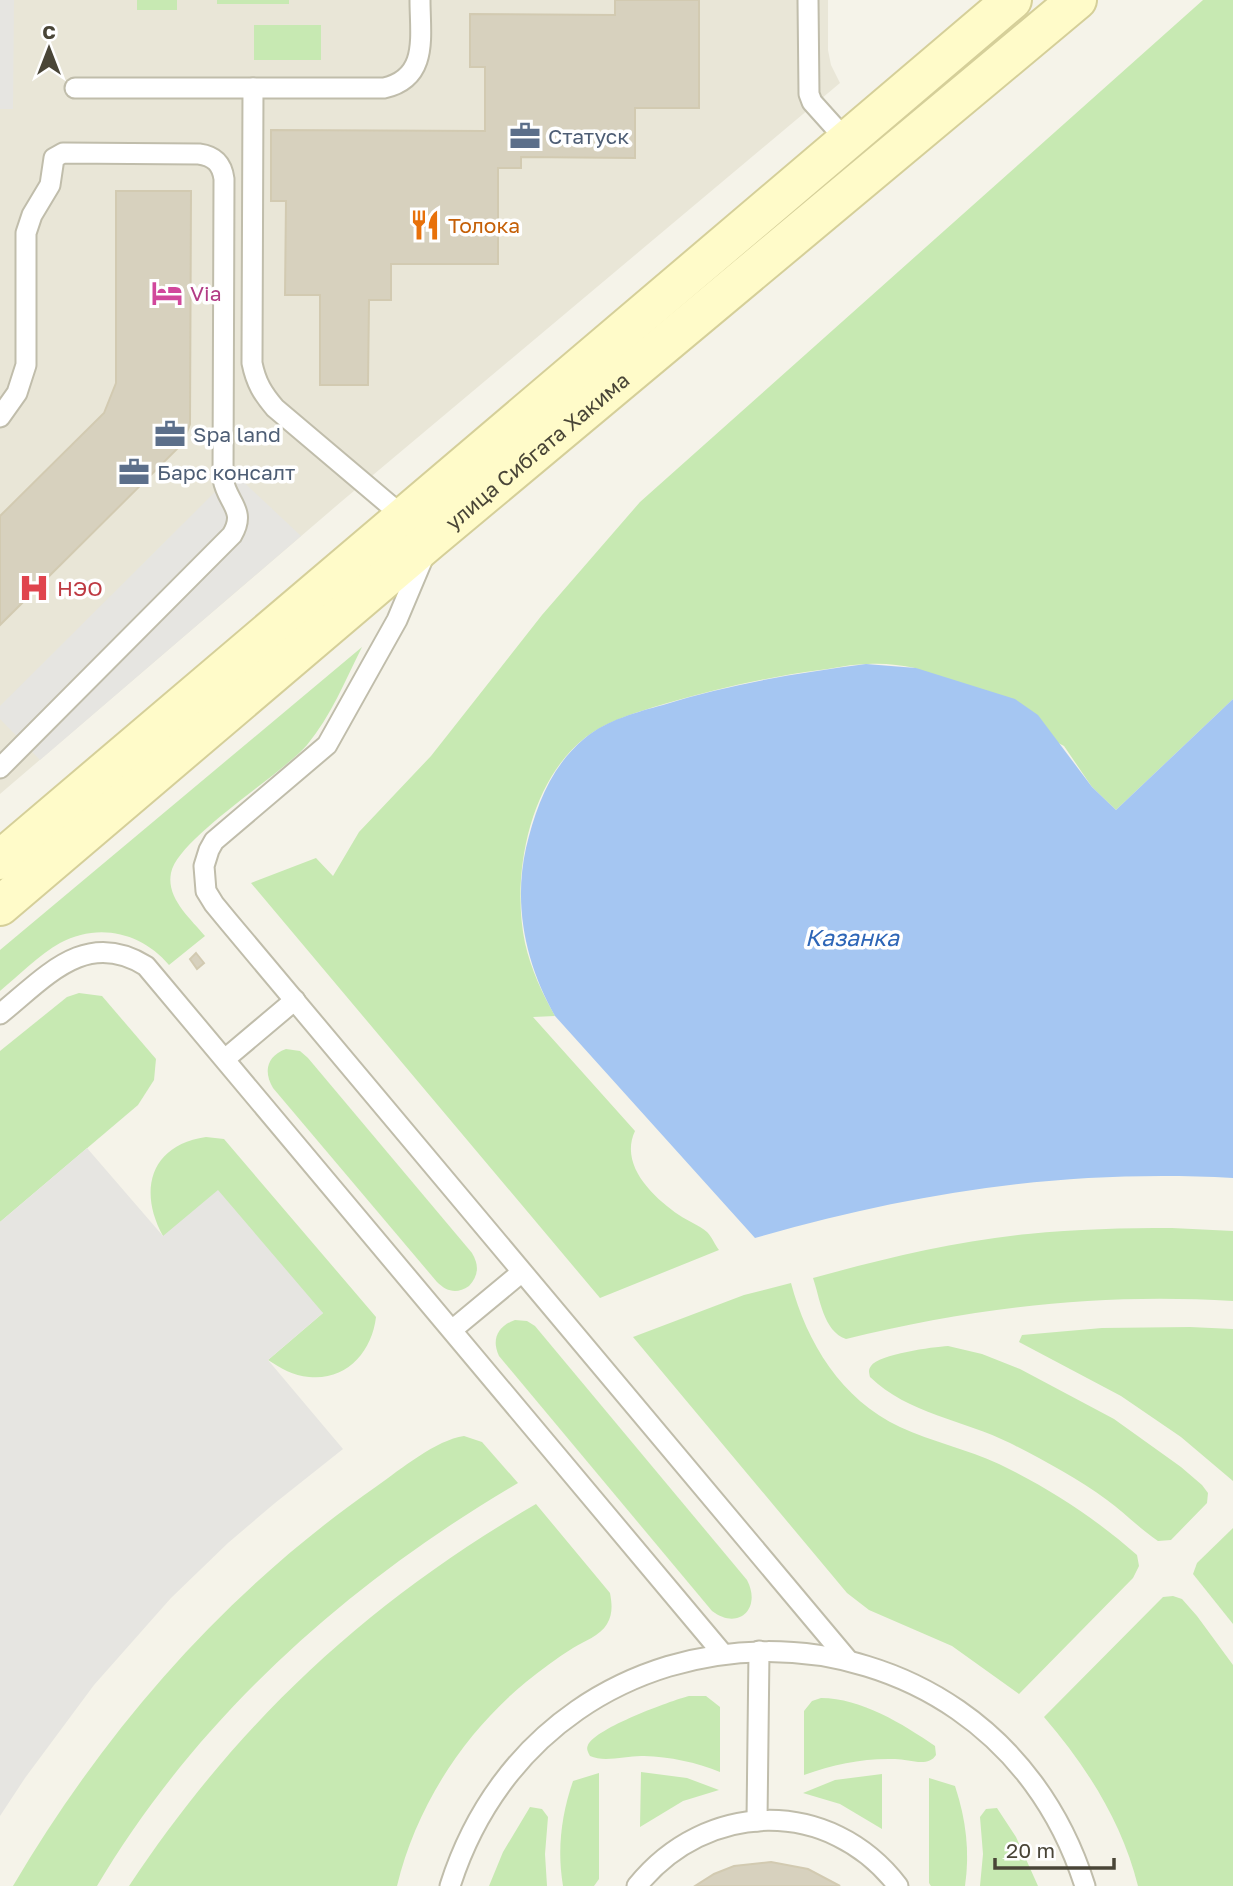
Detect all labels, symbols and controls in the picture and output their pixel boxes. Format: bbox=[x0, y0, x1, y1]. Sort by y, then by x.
north arrow bbox=[14, 14, 84, 84]
text: С bbox=[42, 20, 56, 43]
office icon: Статуск bbox=[508, 119, 542, 153]
place label: Статуск bbox=[548, 123, 629, 149]
restaurant icon: Толока bbox=[408, 208, 442, 242]
place label: Толока bbox=[448, 212, 520, 238]
hotel icon: Via bbox=[150, 276, 184, 310]
place label: Via bbox=[190, 280, 222, 306]
street label: улица Сибгата Хакима bbox=[440, 367, 634, 535]
office icon: Spa land bbox=[153, 417, 187, 451]
place label: Spa land bbox=[193, 421, 281, 447]
office icon: Барс консалт bbox=[117, 455, 151, 489]
place label: Барс консалт bbox=[157, 459, 295, 485]
hospital icon: НЭО bbox=[17, 571, 51, 605]
place label: НЭО bbox=[57, 575, 103, 601]
water label: Казанка bbox=[805, 923, 900, 951]
scale bar bbox=[995, 1826, 1114, 1870]
text: 20 m bbox=[1006, 1837, 1055, 1863]

